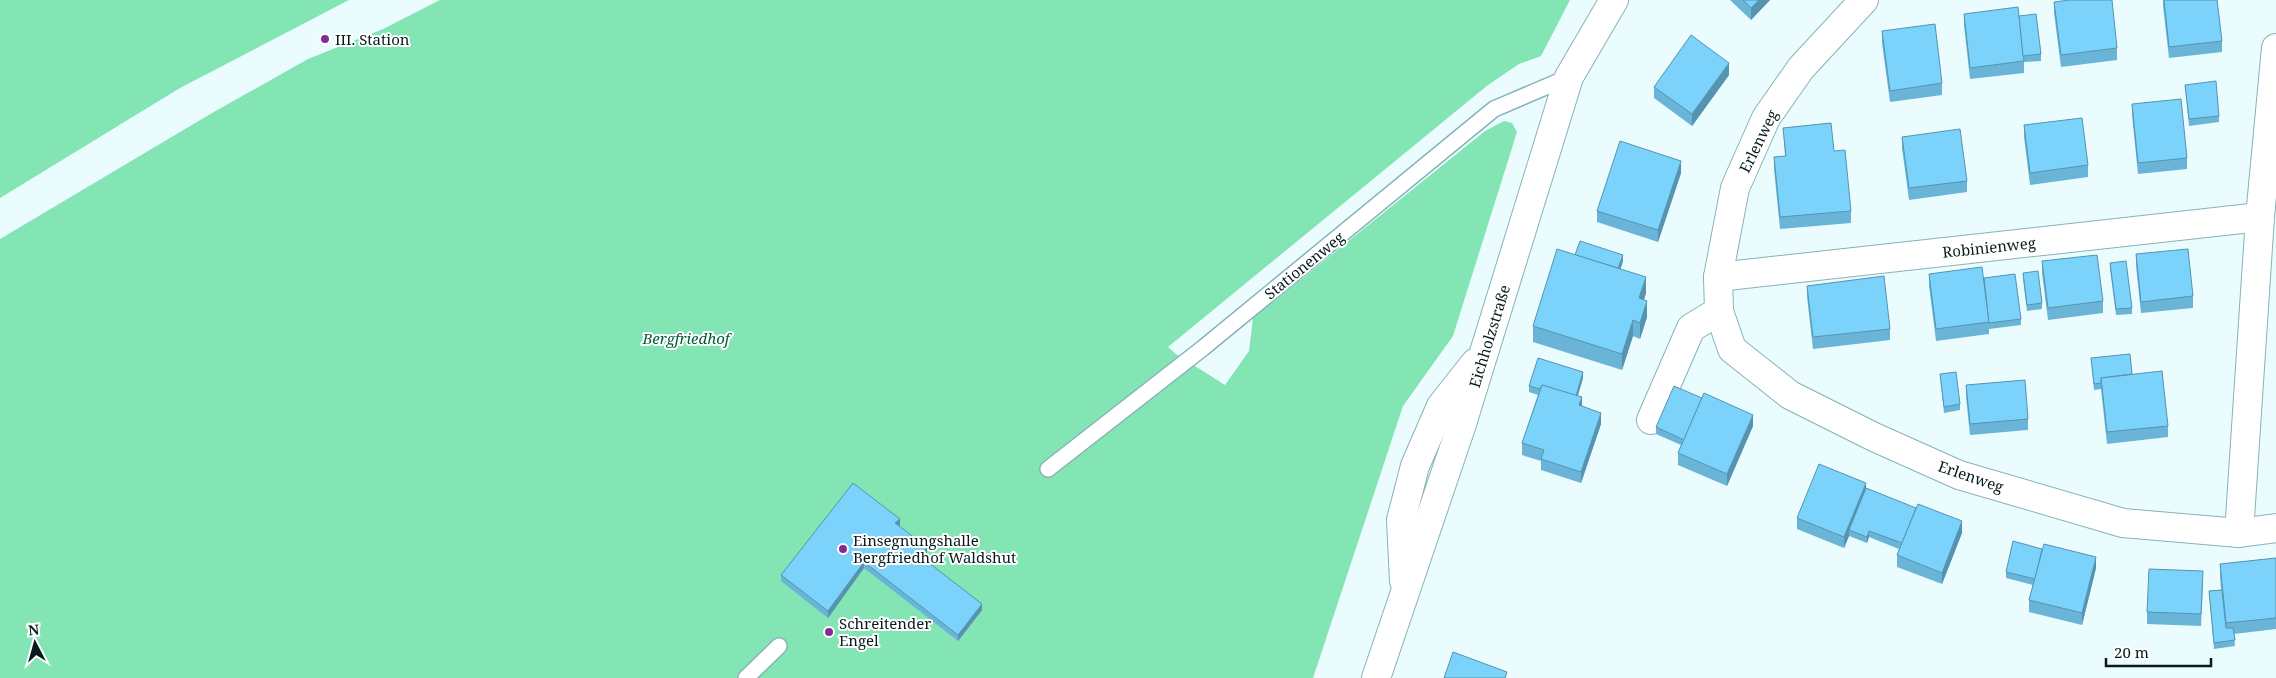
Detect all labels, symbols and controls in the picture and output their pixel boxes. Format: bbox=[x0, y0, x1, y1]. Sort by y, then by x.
place label: III. Station bbox=[335, 29, 410, 49]
marker: III. Station bbox=[319, 33, 331, 45]
street label: Erlenweg bbox=[1734, 106, 1782, 176]
street label: Stationenweg bbox=[1260, 227, 1348, 303]
street label: Robinienweg bbox=[1941, 232, 2037, 262]
street label: Eichholzstraße bbox=[1464, 282, 1514, 390]
park label: Bergfriedhof bbox=[641, 328, 733, 348]
street label: Erlenweg bbox=[1936, 456, 2006, 496]
place label: Einsegnungshalle Bergfriedhof Waldshut bbox=[853, 530, 1016, 567]
marker: Einsegnungshalle Bergfriedhof Waldshut bbox=[837, 543, 849, 555]
place label: Schreitender Engel bbox=[839, 613, 931, 650]
north arrow bbox=[10, 618, 60, 668]
text: N bbox=[27, 620, 40, 640]
marker: Schreitender Engel bbox=[823, 626, 835, 638]
scale bar bbox=[2106, 636, 2211, 668]
text: 20 m bbox=[2114, 642, 2149, 662]

